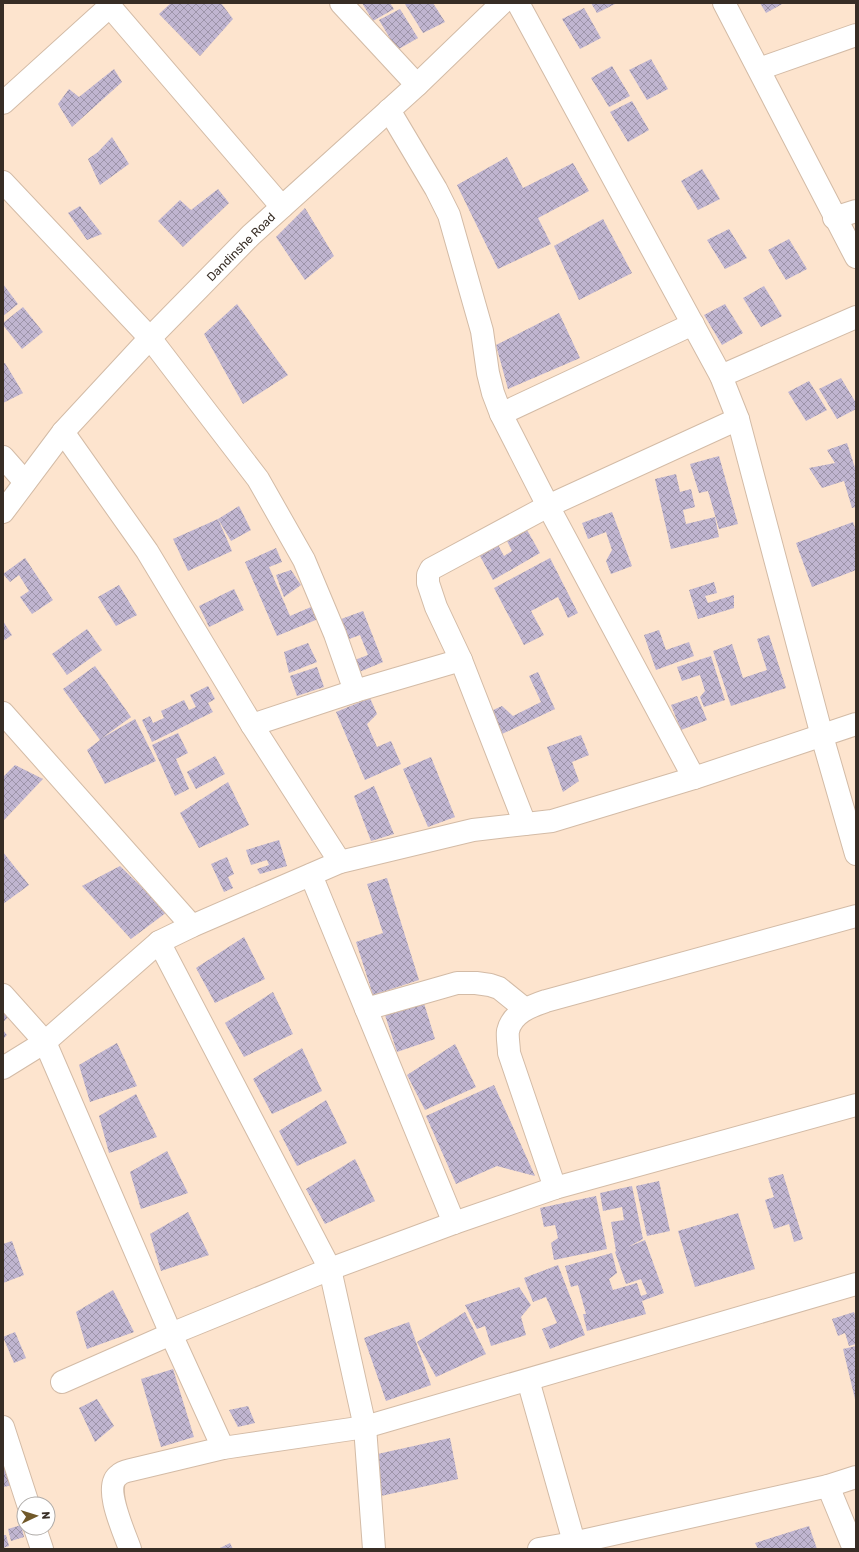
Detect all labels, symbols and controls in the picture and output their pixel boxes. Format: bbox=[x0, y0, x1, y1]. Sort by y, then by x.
street label: Dandinshe Road bbox=[204, 210, 278, 284]
north arrow bbox=[16, 1496, 56, 1536]
text: N bbox=[39, 1511, 52, 1520]

